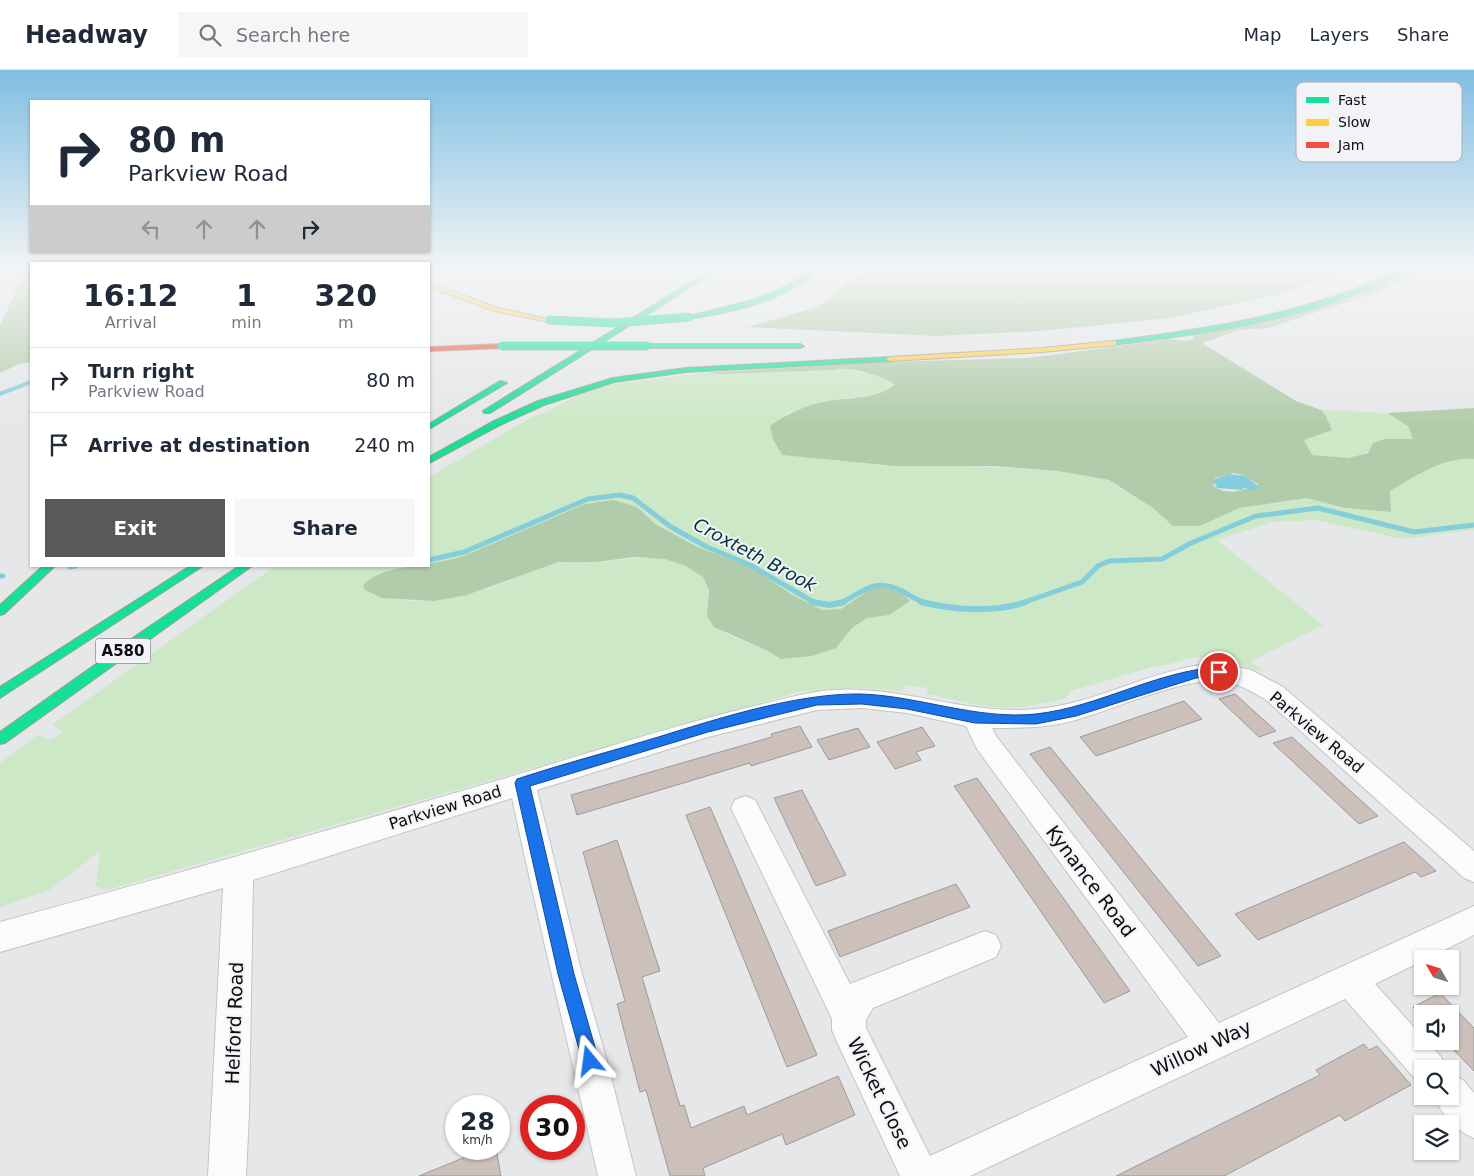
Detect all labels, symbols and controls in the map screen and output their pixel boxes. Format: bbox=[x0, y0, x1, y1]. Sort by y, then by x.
search box bbox=[178, 12, 528, 57]
text: Headway bbox=[25, 21, 148, 49]
icon: search bbox=[196, 21, 224, 49]
text: Search here bbox=[236, 24, 350, 46]
text: Map bbox=[1243, 24, 1281, 45]
text: Layers bbox=[1309, 24, 1369, 45]
text: Share bbox=[1397, 24, 1449, 45]
legend bbox=[1296, 82, 1462, 162]
text: Fast bbox=[1338, 92, 1367, 108]
text: Slow bbox=[1338, 114, 1371, 130]
icon: right bbox=[45, 120, 110, 185]
text: 80 m bbox=[128, 120, 225, 160]
text: Jam bbox=[1337, 137, 1364, 153]
text: Parkview Road bbox=[128, 161, 288, 186]
icon: left bbox=[137, 215, 165, 243]
icon: ahead bbox=[190, 215, 218, 243]
icon: ahead bbox=[243, 215, 271, 243]
icon: right bbox=[296, 215, 324, 243]
text: 16:12 bbox=[83, 278, 178, 313]
text: 1 bbox=[236, 278, 257, 313]
text: 320 bbox=[314, 278, 377, 313]
text: Arrival bbox=[105, 313, 157, 332]
text: min bbox=[231, 313, 262, 332]
text: m bbox=[338, 313, 354, 332]
text: Turn right bbox=[88, 360, 194, 382]
icon: right bbox=[45, 366, 73, 394]
text: 80 m bbox=[366, 369, 415, 391]
text: Parkview Road bbox=[88, 382, 205, 401]
icon: arrive bbox=[45, 431, 73, 459]
text: Arrive at destination bbox=[88, 434, 310, 456]
text: 240 m bbox=[354, 434, 415, 456]
button: Exit bbox=[45, 499, 225, 557]
button: Share bbox=[235, 499, 415, 557]
water label: Croxteth Brook bbox=[690, 513, 822, 597]
road number: A580 bbox=[96, 638, 150, 664]
pin bbox=[1198, 651, 1240, 693]
icon: arrive bbox=[1205, 658, 1233, 686]
street label: Parkview Road bbox=[1266, 688, 1367, 777]
street label: Parkview Road bbox=[387, 781, 504, 834]
street label: Kynance Road bbox=[1042, 821, 1140, 941]
north arrow bbox=[1414, 950, 1459, 995]
map controls bbox=[1414, 950, 1459, 1160]
street label: Helford Road bbox=[221, 961, 247, 1085]
button: sound bbox=[1414, 1005, 1459, 1050]
street label: Willow Way bbox=[1147, 1015, 1255, 1081]
position arrow bbox=[563, 1034, 615, 1086]
street label: Wicket Close bbox=[844, 1034, 916, 1152]
button: search bbox=[1414, 1060, 1459, 1105]
speed limit sign: 30 bbox=[520, 1095, 585, 1160]
text: 28 bbox=[460, 1107, 495, 1136]
button: layers bbox=[1414, 1115, 1459, 1160]
text: km/h bbox=[462, 1133, 493, 1147]

